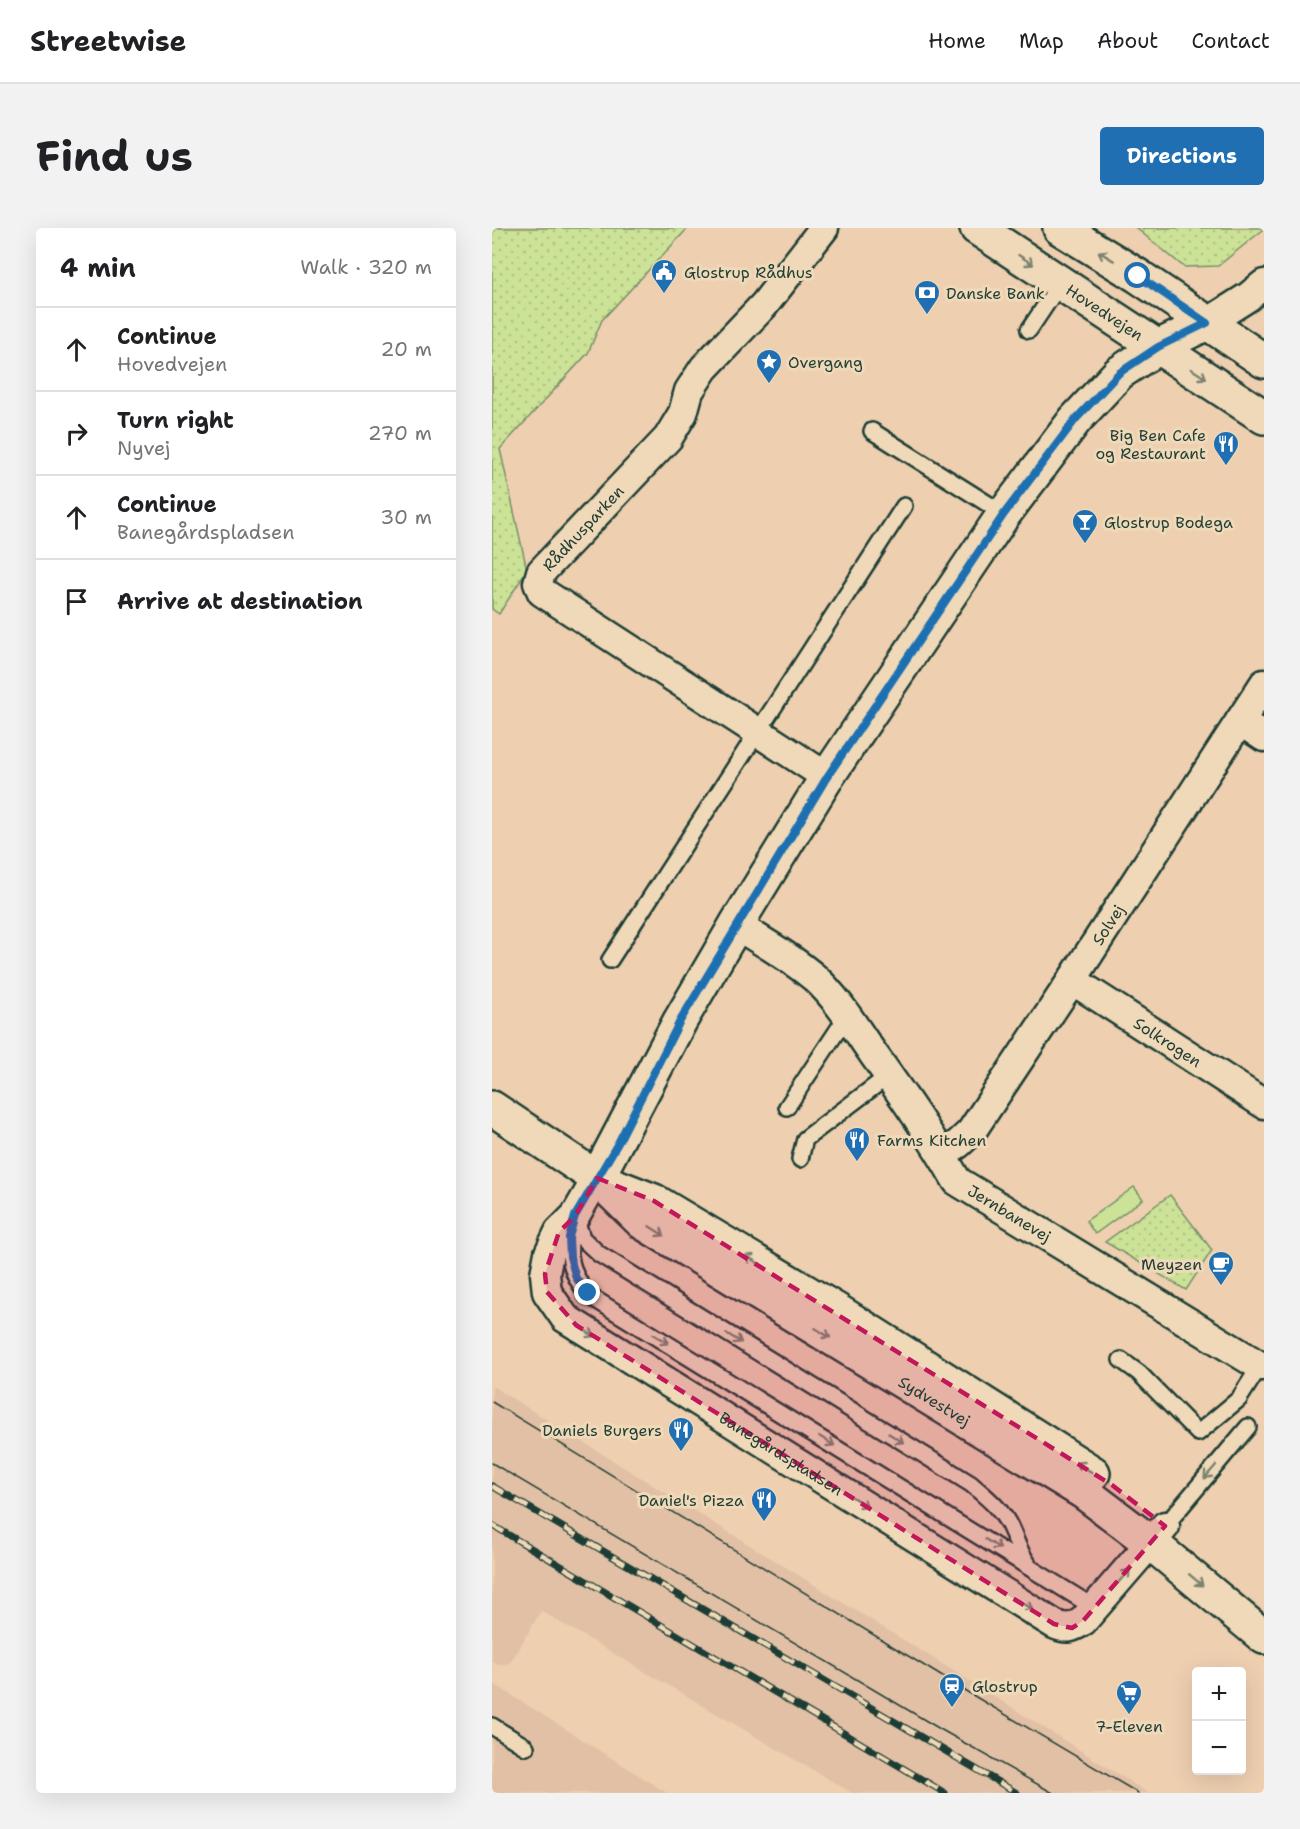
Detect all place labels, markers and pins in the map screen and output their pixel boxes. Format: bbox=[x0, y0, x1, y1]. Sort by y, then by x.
public building icon: Glostrup Rådhus bbox=[649, 257, 679, 295]
place label: Glostrup Rådhus bbox=[684, 262, 813, 283]
bank icon: Danske Bank bbox=[912, 278, 942, 316]
place label: Danske Bank bbox=[946, 283, 1045, 304]
place icon: Overgang bbox=[754, 347, 784, 385]
place label: Overgang bbox=[788, 352, 863, 373]
place label: Big Ben Cafe og Restaurant bbox=[1095, 425, 1206, 464]
restaurant icon: Big Ben Cafe og Restaurant bbox=[1211, 429, 1241, 467]
bar icon: Glostrup Bodega bbox=[1070, 507, 1100, 545]
place label: Glostrup Bodega bbox=[1104, 512, 1233, 533]
restaurant icon: Farms Kitchen bbox=[842, 1125, 872, 1163]
place label: Farms Kitchen bbox=[877, 1130, 986, 1151]
cafe icon: Meyzen bbox=[1206, 1249, 1236, 1287]
place label: Meyzen bbox=[1141, 1254, 1202, 1275]
restaurant icon: Daniels Burgers bbox=[666, 1415, 696, 1453]
place label: Daniels Burgers bbox=[542, 1420, 662, 1441]
restaurant icon: Daniel's Pizza bbox=[749, 1485, 779, 1523]
place label: Daniel's Pizza bbox=[639, 1490, 744, 1511]
station icon: Glostrup bbox=[937, 1671, 967, 1709]
place label: Glostrup bbox=[972, 1676, 1038, 1697]
supermarket icon: 7-Eleven bbox=[1114, 1678, 1144, 1716]
place label: 7-Eleven bbox=[1095, 1716, 1163, 1737]

